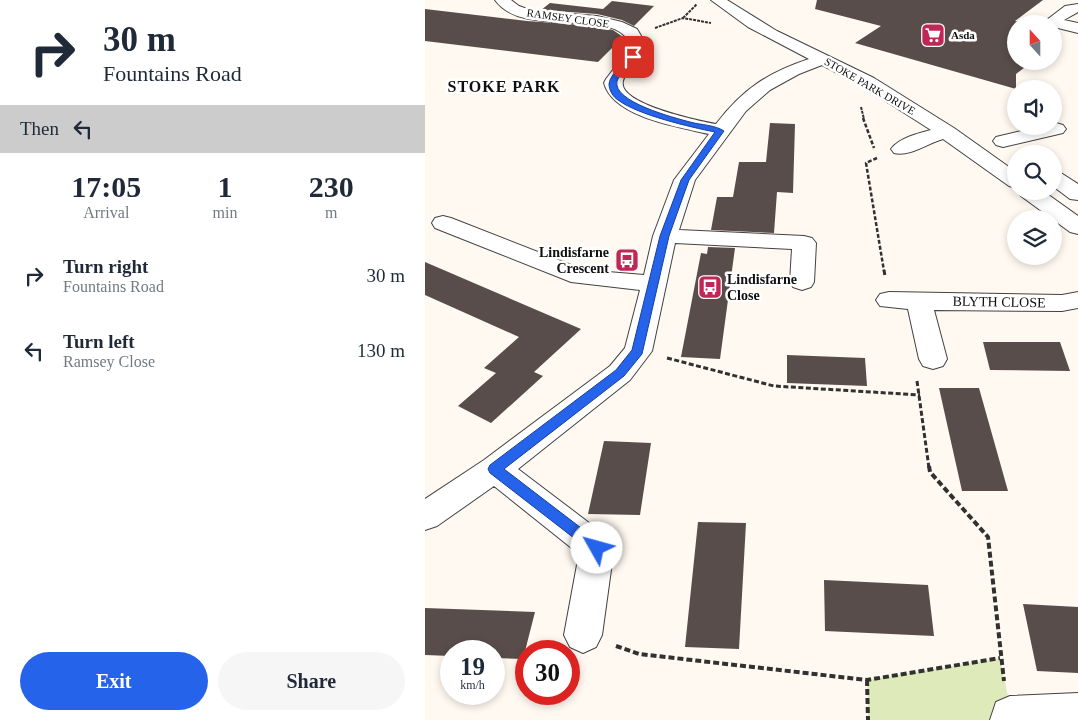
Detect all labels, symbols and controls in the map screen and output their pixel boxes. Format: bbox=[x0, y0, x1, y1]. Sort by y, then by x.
street label: RAMSEY CLOSE bbox=[526, 6, 610, 30]
north arrow bbox=[1007, 15, 1063, 70]
map controls bbox=[1007, 15, 1062, 265]
icon: right bbox=[20, 20, 85, 85]
text: 30 m bbox=[103, 20, 176, 59]
supermarket icon: Asda bbox=[920, 22, 946, 48]
place label: Asda bbox=[951, 29, 975, 41]
pin bbox=[612, 36, 654, 78]
icon: arrive bbox=[619, 43, 647, 71]
street label: STOKE PARK DRIVE bbox=[823, 55, 918, 117]
text: Fountains Road bbox=[103, 61, 242, 86]
district label: STOKE PARK bbox=[448, 78, 560, 95]
button: sound bbox=[1007, 80, 1062, 135]
icon: left bbox=[69, 115, 97, 143]
text: Then bbox=[20, 118, 59, 139]
button: search bbox=[1007, 145, 1062, 200]
text: 17:05 bbox=[71, 170, 141, 203]
text: 1 bbox=[217, 170, 232, 203]
text: 230 bbox=[309, 170, 354, 203]
text: Arrival bbox=[83, 204, 129, 221]
text: min bbox=[213, 204, 237, 221]
text: m bbox=[325, 204, 337, 221]
button: layers bbox=[1007, 210, 1062, 265]
place label: Lindisfarne Crescent bbox=[539, 245, 609, 276]
bus stop icon: Lindisfarne Crescent bbox=[614, 247, 640, 273]
text: Turn right bbox=[63, 256, 148, 277]
icon: right bbox=[20, 262, 48, 290]
text: 30 m bbox=[366, 265, 405, 286]
place label: Lindisfarne Close bbox=[727, 272, 797, 303]
bus stop icon: Lindisfarne Close bbox=[697, 274, 723, 300]
text: Fountains Road bbox=[63, 278, 164, 295]
street label: BLYTH CLOSE bbox=[952, 294, 1046, 310]
text: Turn left bbox=[63, 331, 135, 352]
icon: left bbox=[20, 337, 48, 365]
text: 130 m bbox=[357, 340, 405, 361]
text: Ramsey Close bbox=[63, 353, 155, 370]
position arrow bbox=[570, 521, 622, 573]
speed limit sign: 30 bbox=[515, 640, 580, 705]
button: Exit bbox=[20, 652, 208, 710]
button: Share bbox=[218, 652, 405, 710]
text: 19 bbox=[460, 653, 485, 680]
text: km/h bbox=[460, 678, 485, 692]

